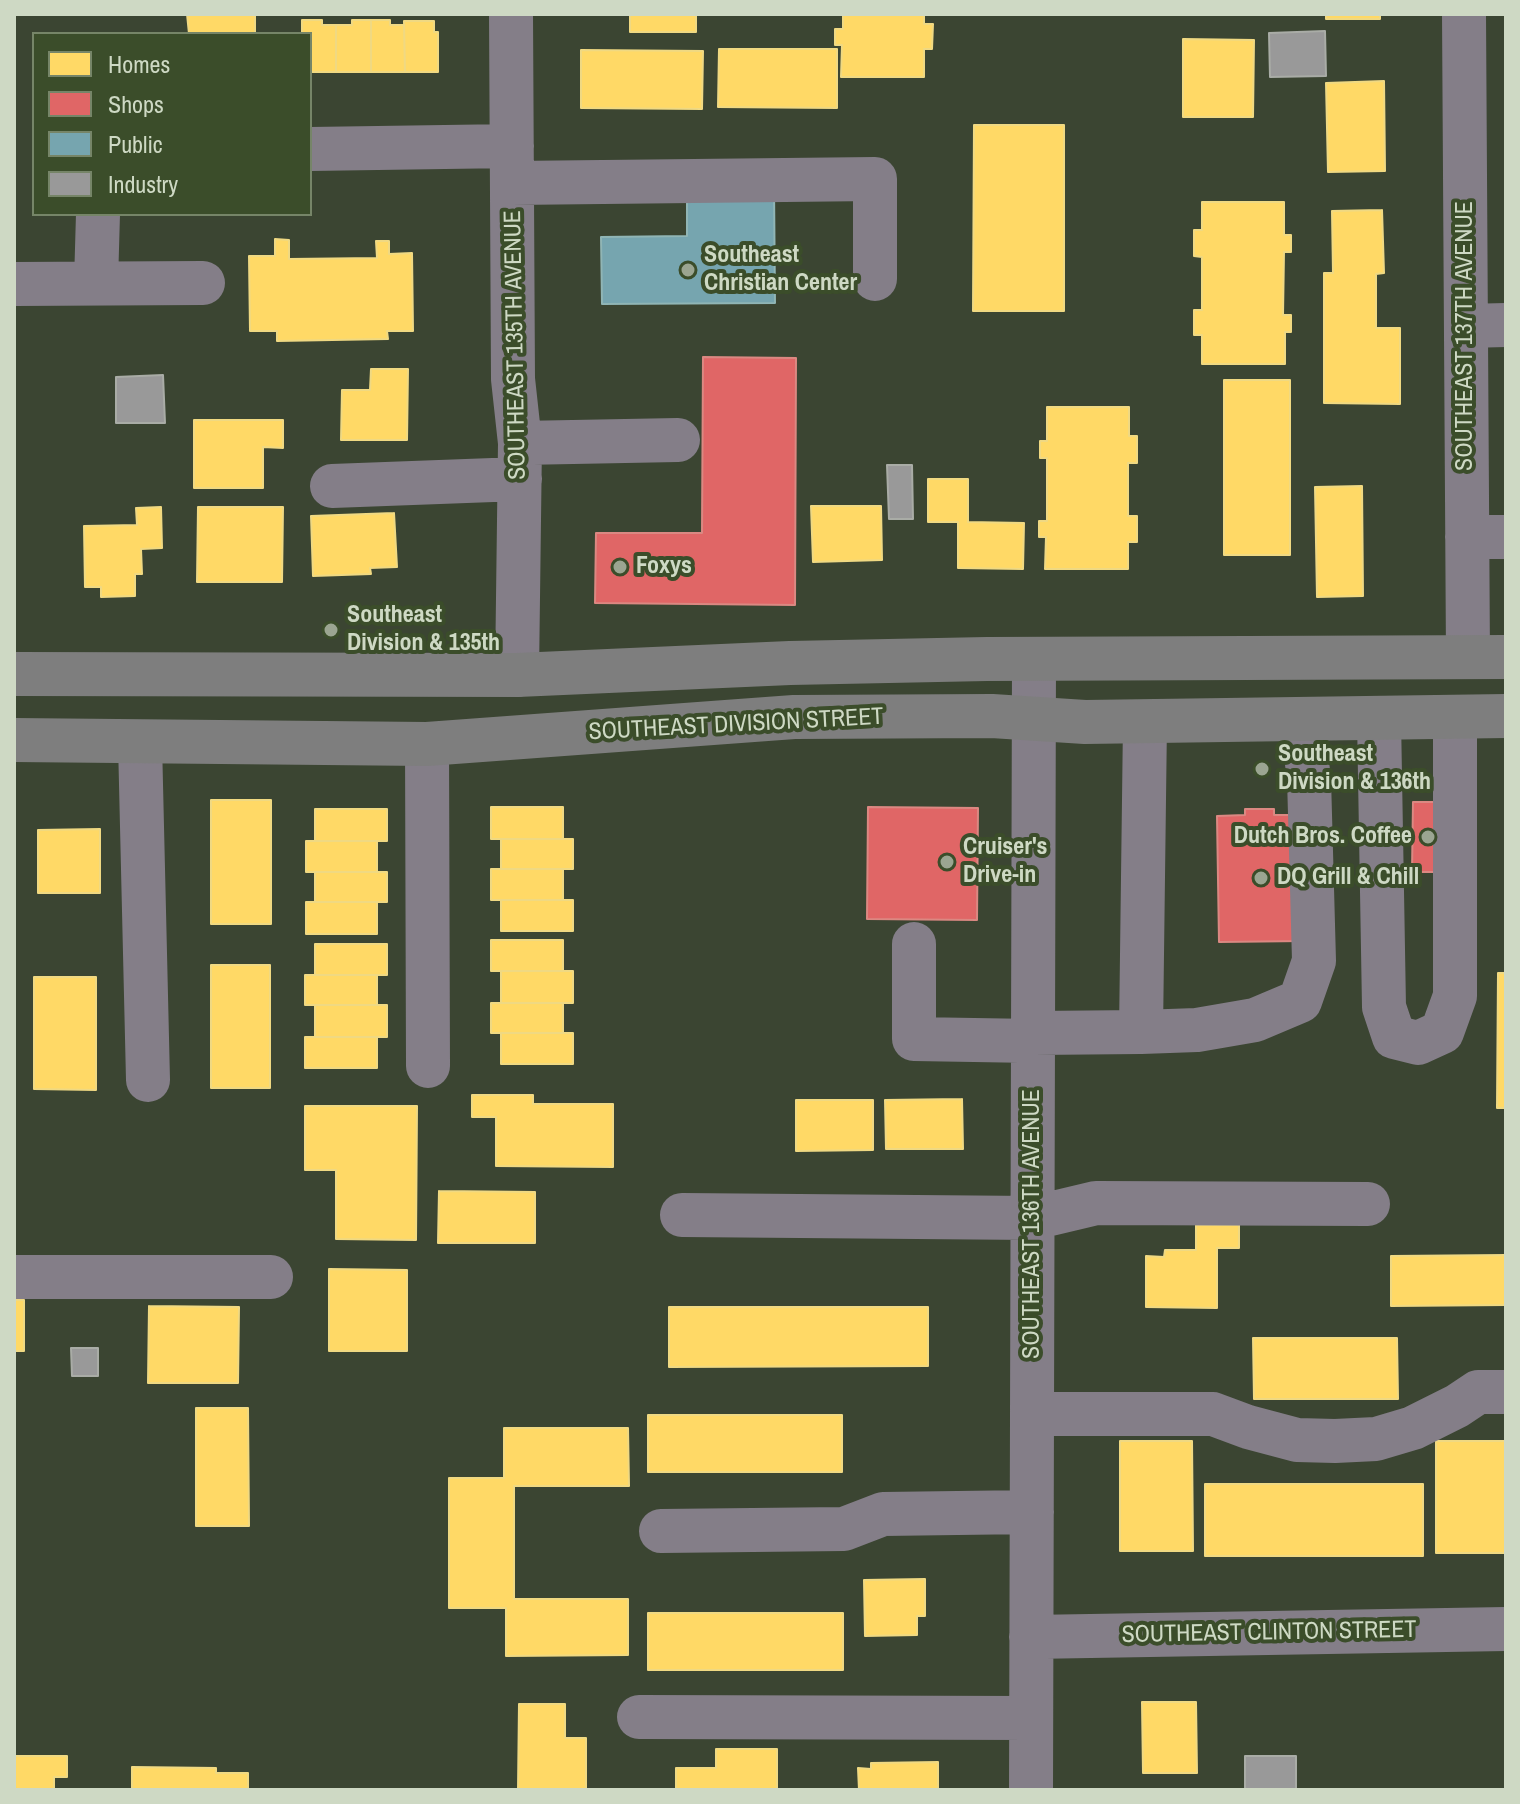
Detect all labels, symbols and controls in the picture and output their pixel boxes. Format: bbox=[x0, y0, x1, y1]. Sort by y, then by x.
legend bbox=[32, 32, 312, 216]
text: Homes bbox=[108, 48, 170, 80]
text: Shops bbox=[108, 88, 164, 120]
text: Public bbox=[108, 128, 163, 160]
text: Industry bbox=[108, 168, 178, 200]
street label: SOUTHEAST 137TH AVENUE bbox=[1452, 201, 1480, 471]
street label: SOUTHEAST 135TH AVENUE bbox=[499, 210, 533, 480]
place label: Southeast Christian Center bbox=[704, 242, 857, 298]
marker: Southeast Christian Center bbox=[679, 261, 697, 279]
place label: Foxys bbox=[636, 553, 692, 581]
marker: Foxys bbox=[611, 558, 629, 576]
place label: Southeast Division & 135th bbox=[347, 602, 500, 658]
marker: Southeast Division & 135th bbox=[322, 621, 340, 639]
street label: SOUTHEAST DIVISION STREET bbox=[588, 703, 884, 747]
place label: Southeast Division & 136th bbox=[1278, 741, 1431, 797]
marker: Southeast Division & 136th bbox=[1253, 760, 1271, 778]
place label: Dutch Bros. Coffee bbox=[1234, 823, 1412, 851]
marker: Dutch Bros. Coffee bbox=[1419, 828, 1437, 846]
place label: Cruiser's Drive-in bbox=[963, 834, 1048, 890]
marker: Cruiser's Drive-in bbox=[938, 853, 956, 871]
place label: DQ Grill & Chill bbox=[1277, 864, 1419, 892]
marker: DQ Grill & Chill bbox=[1252, 869, 1270, 887]
street label: SOUTHEAST 136TH AVENUE bbox=[1019, 1089, 1047, 1359]
street label: SOUTHEAST CLINTON STREET bbox=[1121, 1616, 1417, 1650]

